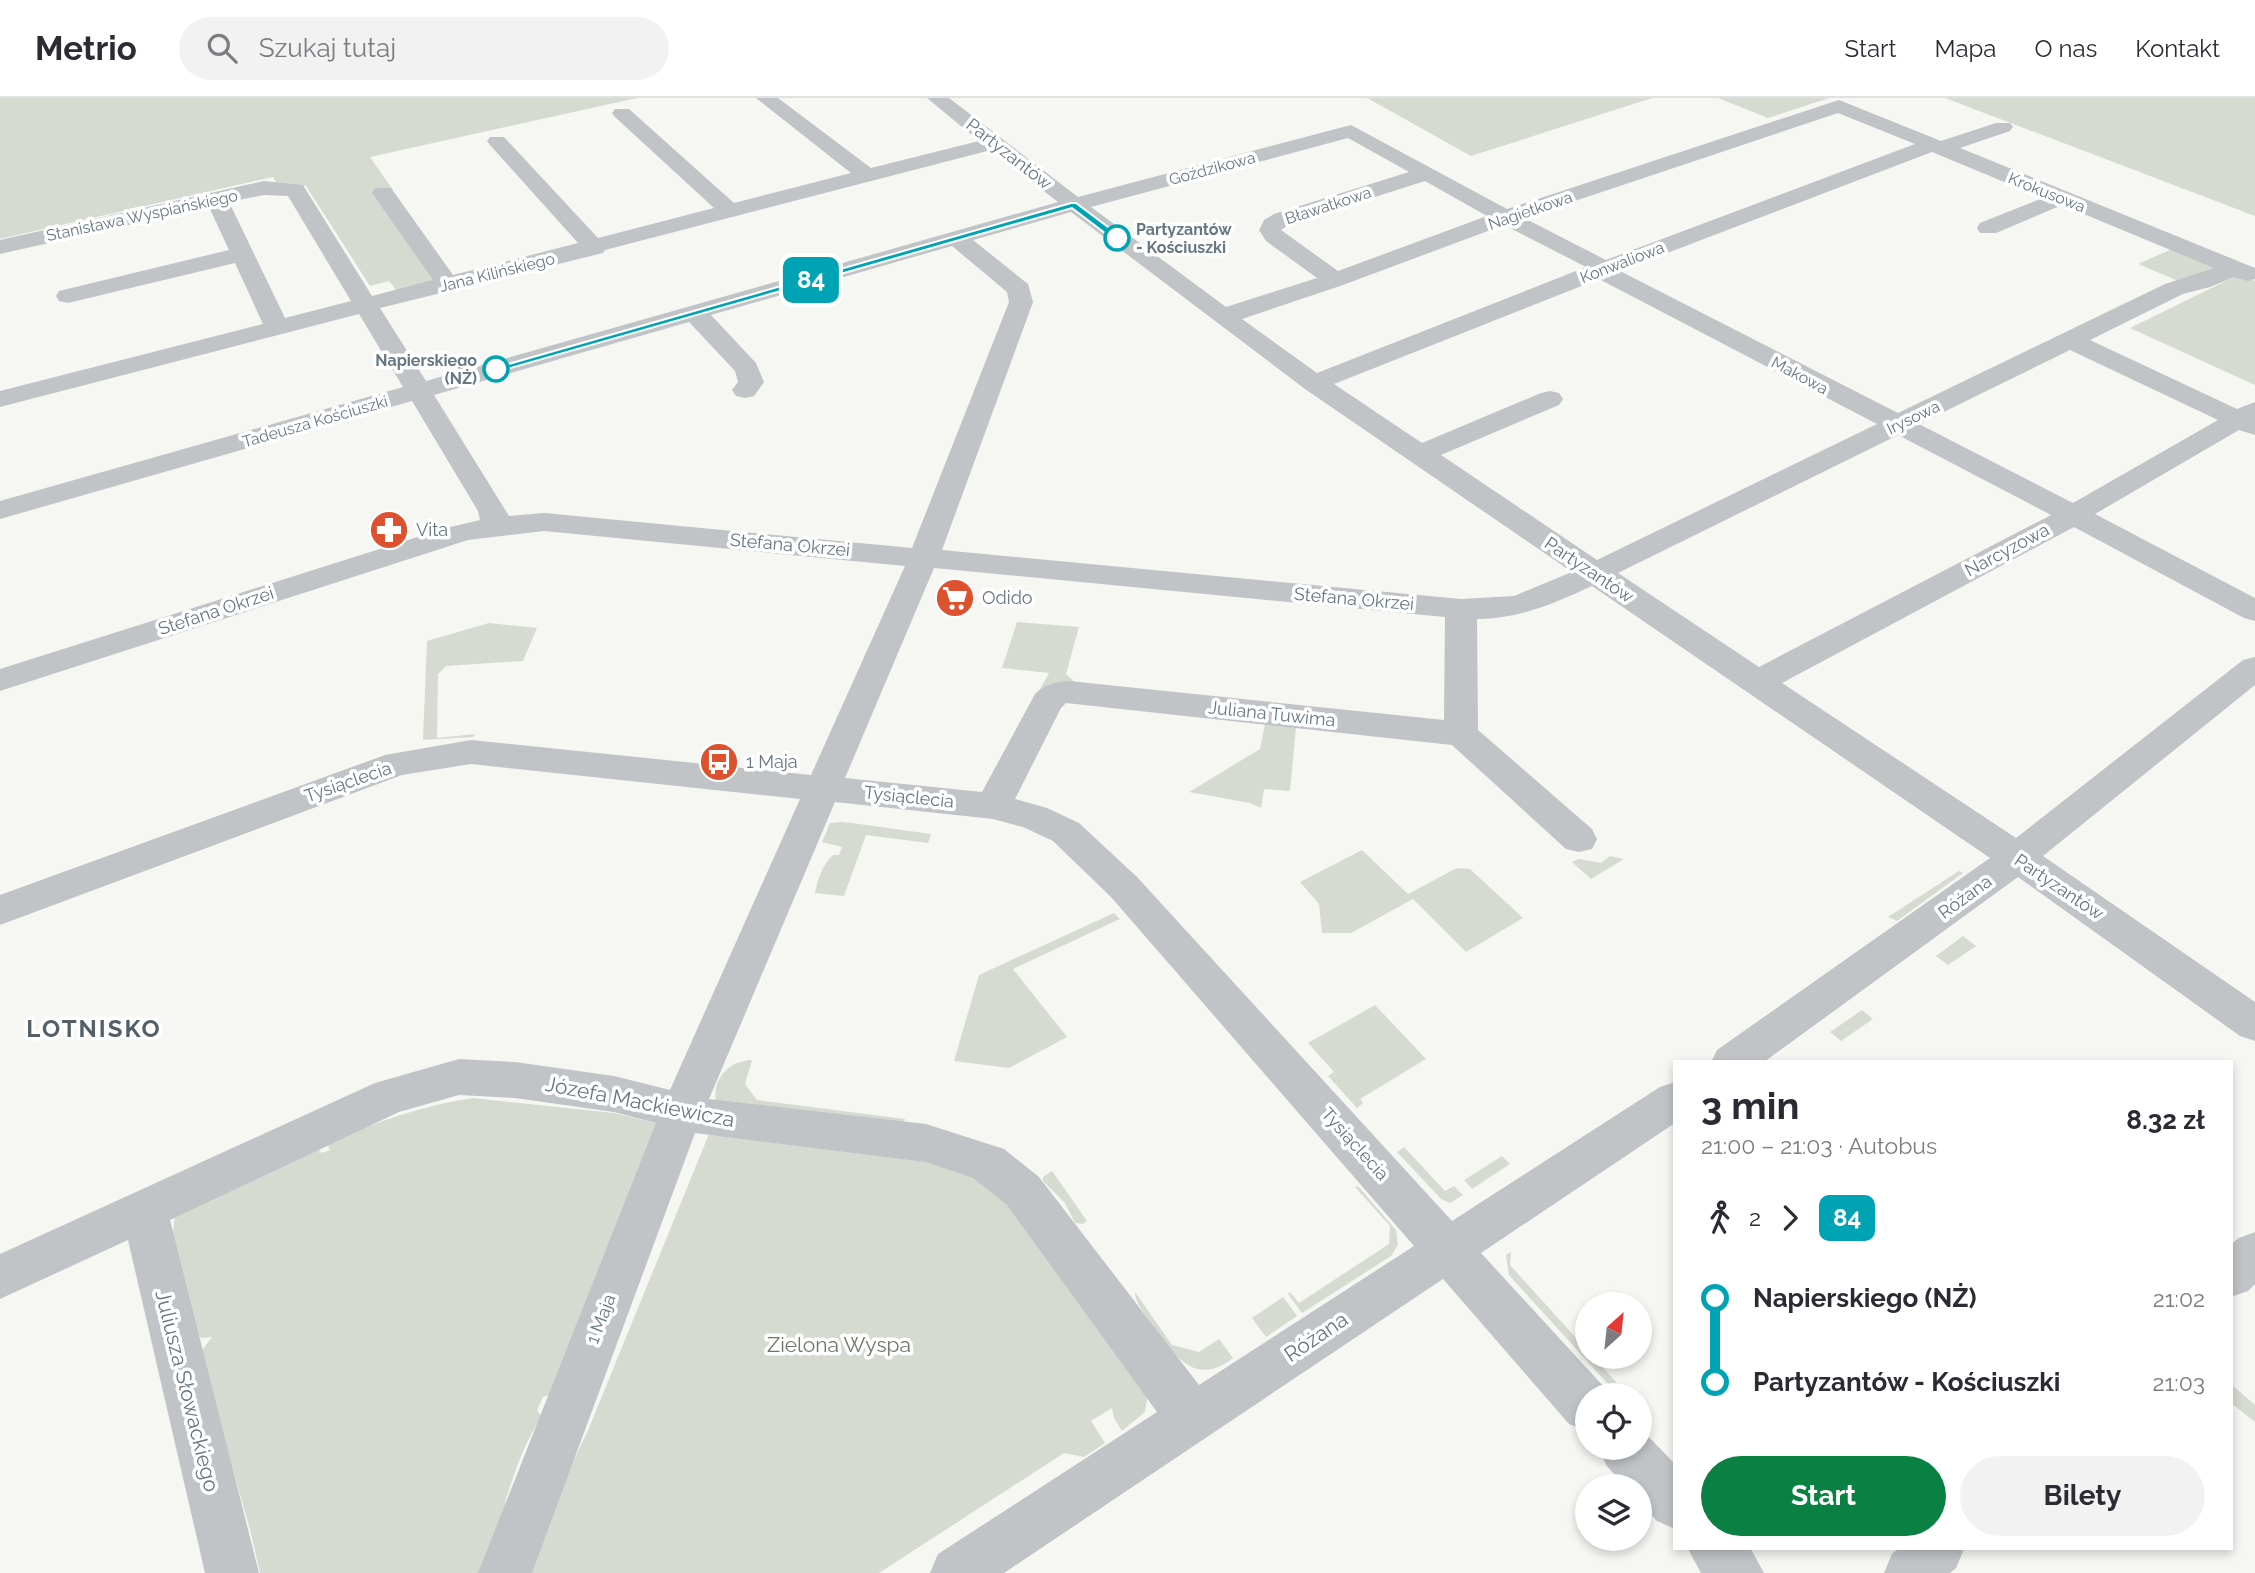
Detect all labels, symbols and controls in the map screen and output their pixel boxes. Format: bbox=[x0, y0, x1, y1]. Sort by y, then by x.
search box bbox=[179, 17, 669, 80]
text: Metrio bbox=[35, 29, 137, 68]
icon: search bbox=[203, 29, 241, 67]
text: Szukaj tutaj bbox=[259, 33, 396, 63]
text: Start bbox=[1845, 34, 1897, 63]
text: Mapa bbox=[1935, 34, 1996, 63]
text: O nas bbox=[2034, 34, 2097, 63]
text: Kontakt bbox=[2135, 34, 2220, 63]
street label: Partyzantów bbox=[962, 114, 1057, 194]
street label: Goździkowa bbox=[1167, 148, 1257, 189]
street label: Krokusowa bbox=[2005, 168, 2088, 217]
street label: Bławatkowa bbox=[1283, 183, 1374, 228]
street label: Stanisława Wyspiańskiego bbox=[45, 186, 239, 245]
street label: Nagietkowa bbox=[1486, 187, 1575, 234]
place label: Partyzantów - Kościuszki bbox=[1136, 220, 1232, 257]
marker: Partyzantów - Kościuszki bbox=[1104, 225, 1130, 251]
street label: Konwaliowa bbox=[1577, 238, 1667, 287]
street label: Jana Kilińskiego bbox=[438, 249, 557, 296]
line badge: 84 bbox=[780, 257, 842, 303]
text: 84 bbox=[797, 265, 825, 294]
place label: Napierskiego (NŻ) bbox=[375, 351, 477, 388]
street label: Makowa bbox=[1768, 353, 1831, 398]
marker: Napierskiego (NŻ) bbox=[483, 356, 509, 382]
street label: Tadeusza Kościuszki bbox=[240, 392, 390, 451]
street label: Irysowa bbox=[1884, 397, 1943, 438]
pharmacy icon: Vita bbox=[368, 509, 410, 551]
place label: Vita bbox=[416, 519, 448, 540]
street label: Narcyzowa bbox=[1961, 519, 2052, 581]
street label: Stefana Okrzei bbox=[729, 529, 851, 560]
street label: Partyzantów bbox=[1541, 532, 1638, 607]
supermarket icon: Odido bbox=[934, 577, 976, 619]
street label: Stefana Okrzei bbox=[155, 582, 276, 639]
street label: Stefana Okrzei bbox=[1293, 583, 1415, 614]
place label: Odido bbox=[982, 587, 1033, 608]
street label: Juliana Tuwima bbox=[1208, 696, 1336, 731]
bus stop icon: 1 Maja bbox=[698, 741, 740, 783]
place label: 1 Maja bbox=[746, 751, 798, 772]
street label: Tysiąclecia bbox=[302, 757, 394, 806]
street label: Tysiąclecia bbox=[863, 781, 955, 812]
street label: Partyzantów bbox=[2011, 849, 2108, 924]
street label: Różana bbox=[1934, 870, 1996, 923]
district label: LOTNISKO bbox=[26, 1014, 162, 1043]
street label: Józefa Mackiewicza bbox=[543, 1071, 737, 1132]
text: 3 min bbox=[1701, 1083, 1799, 1128]
street label: Tysiąclecia bbox=[1317, 1103, 1393, 1184]
text: 8.32 zł bbox=[2126, 1105, 2205, 1135]
text: 21:00 – 21:03 · Autobus bbox=[1701, 1132, 1937, 1159]
icon: walk bbox=[1701, 1199, 1739, 1237]
icon: forward bbox=[1771, 1199, 1809, 1237]
text: 84 bbox=[1833, 1203, 1861, 1232]
text: 2 bbox=[1749, 1204, 1761, 1231]
text: Napierskiego (NŻ) bbox=[1753, 1283, 1977, 1313]
text: 21:02 bbox=[2153, 1285, 2205, 1312]
street label: Juliusza Słowackiego bbox=[150, 1288, 225, 1494]
street label: 1 Maja bbox=[581, 1291, 620, 1347]
north arrow bbox=[1575, 1292, 1652, 1368]
map controls bbox=[1575, 1292, 1652, 1551]
street label: Różana bbox=[1279, 1306, 1352, 1367]
park label: Zielona Wyspa bbox=[767, 1332, 911, 1357]
text: Partyzantów - Kościuszki bbox=[1753, 1367, 2060, 1397]
text: 21:03 bbox=[2152, 1369, 2205, 1396]
button: locate bbox=[1575, 1383, 1652, 1460]
button: Start bbox=[1701, 1456, 1946, 1536]
button: Bilety bbox=[1960, 1456, 2205, 1536]
button: layers bbox=[1575, 1474, 1652, 1551]

